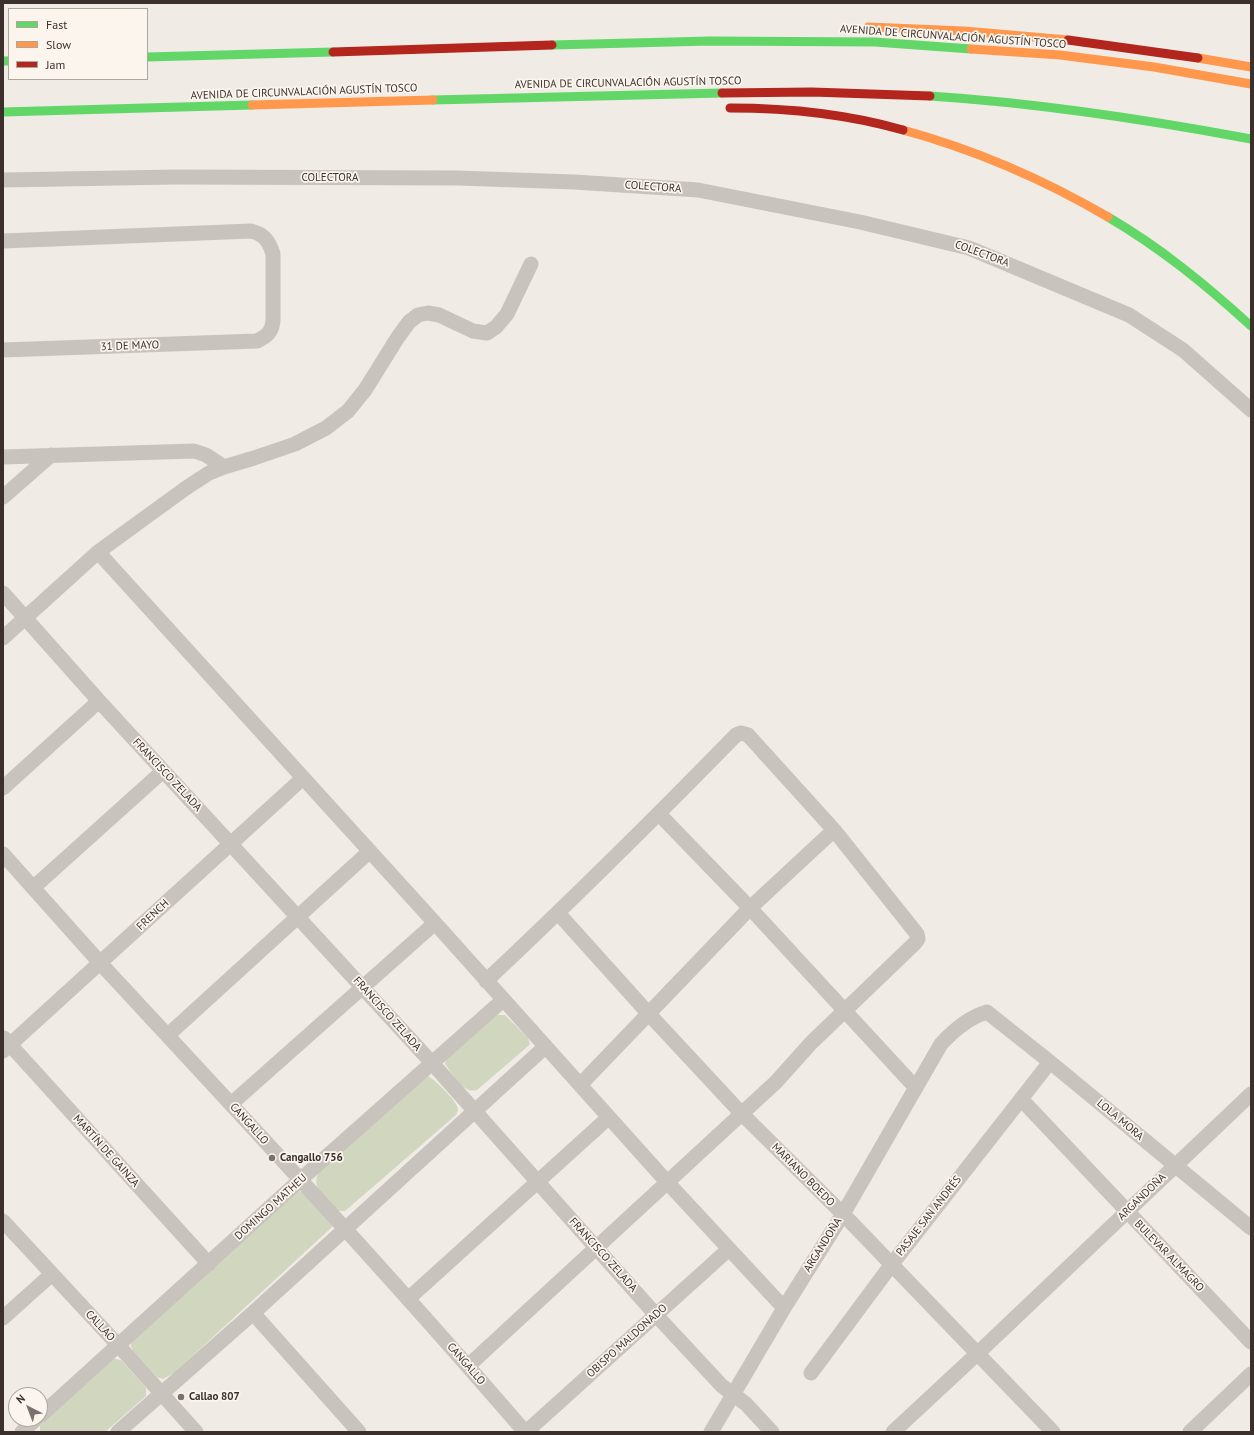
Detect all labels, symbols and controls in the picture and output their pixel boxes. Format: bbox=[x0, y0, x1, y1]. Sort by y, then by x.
legend bbox=[8, 8, 148, 80]
text: Fast bbox=[46, 17, 67, 32]
street label: AVENIDA DE CIRCUNVALACIÓN AGUSTÍN TOSCO bbox=[839, 23, 1067, 51]
text: Slow bbox=[46, 37, 71, 52]
text: Jam bbox=[46, 57, 65, 72]
street label: AVENIDA DE CIRCUNVALACIÓN AGUSTÍN TOSCO bbox=[514, 74, 742, 92]
street label: AVENIDA DE CIRCUNVALACIÓN AGUSTÍN TOSCO bbox=[190, 81, 418, 103]
street label: COLECTORA bbox=[302, 171, 358, 185]
street label: COLECTORA bbox=[624, 178, 682, 196]
street label: COLECTORA bbox=[953, 238, 1011, 270]
street label: 31 DE MAYO bbox=[101, 338, 159, 354]
street label: FRANCISCO ZELADA bbox=[130, 736, 204, 814]
street label: FRENCH bbox=[134, 897, 172, 933]
street label: FRANCISCO ZELADA bbox=[350, 974, 424, 1054]
street label: LOLA MORA bbox=[1094, 1097, 1146, 1143]
street label: CANGALLO bbox=[227, 1101, 271, 1147]
street label: MARTÍN DE GAINZA bbox=[70, 1112, 142, 1190]
street label: MARIANO BOEDO bbox=[769, 1141, 837, 1209]
place label: Cangallo 756 bbox=[280, 1151, 343, 1165]
marker: Cangallo 756 bbox=[267, 1153, 277, 1163]
street label: DOMINGO MATHEU bbox=[232, 1171, 310, 1243]
street label: ARGANDOÑA bbox=[1115, 1171, 1169, 1223]
street label: PASAJE SAN ANDRÉS bbox=[894, 1173, 964, 1259]
street label: FRANCISCO ZELADA bbox=[566, 1215, 640, 1295]
street label: ARGANDOÑA bbox=[801, 1215, 845, 1275]
street label: BULEVAR ALMAGRO bbox=[1132, 1218, 1206, 1294]
street label: OBISPO MALDONADO bbox=[584, 1301, 670, 1381]
street label: CALLAO bbox=[82, 1308, 118, 1344]
street label: CANGALLO bbox=[444, 1340, 488, 1388]
north arrow bbox=[8, 1387, 48, 1427]
place label: Callao 807 bbox=[189, 1390, 240, 1404]
text: N bbox=[13, 1391, 28, 1406]
marker: Callao 807 bbox=[176, 1392, 186, 1402]

